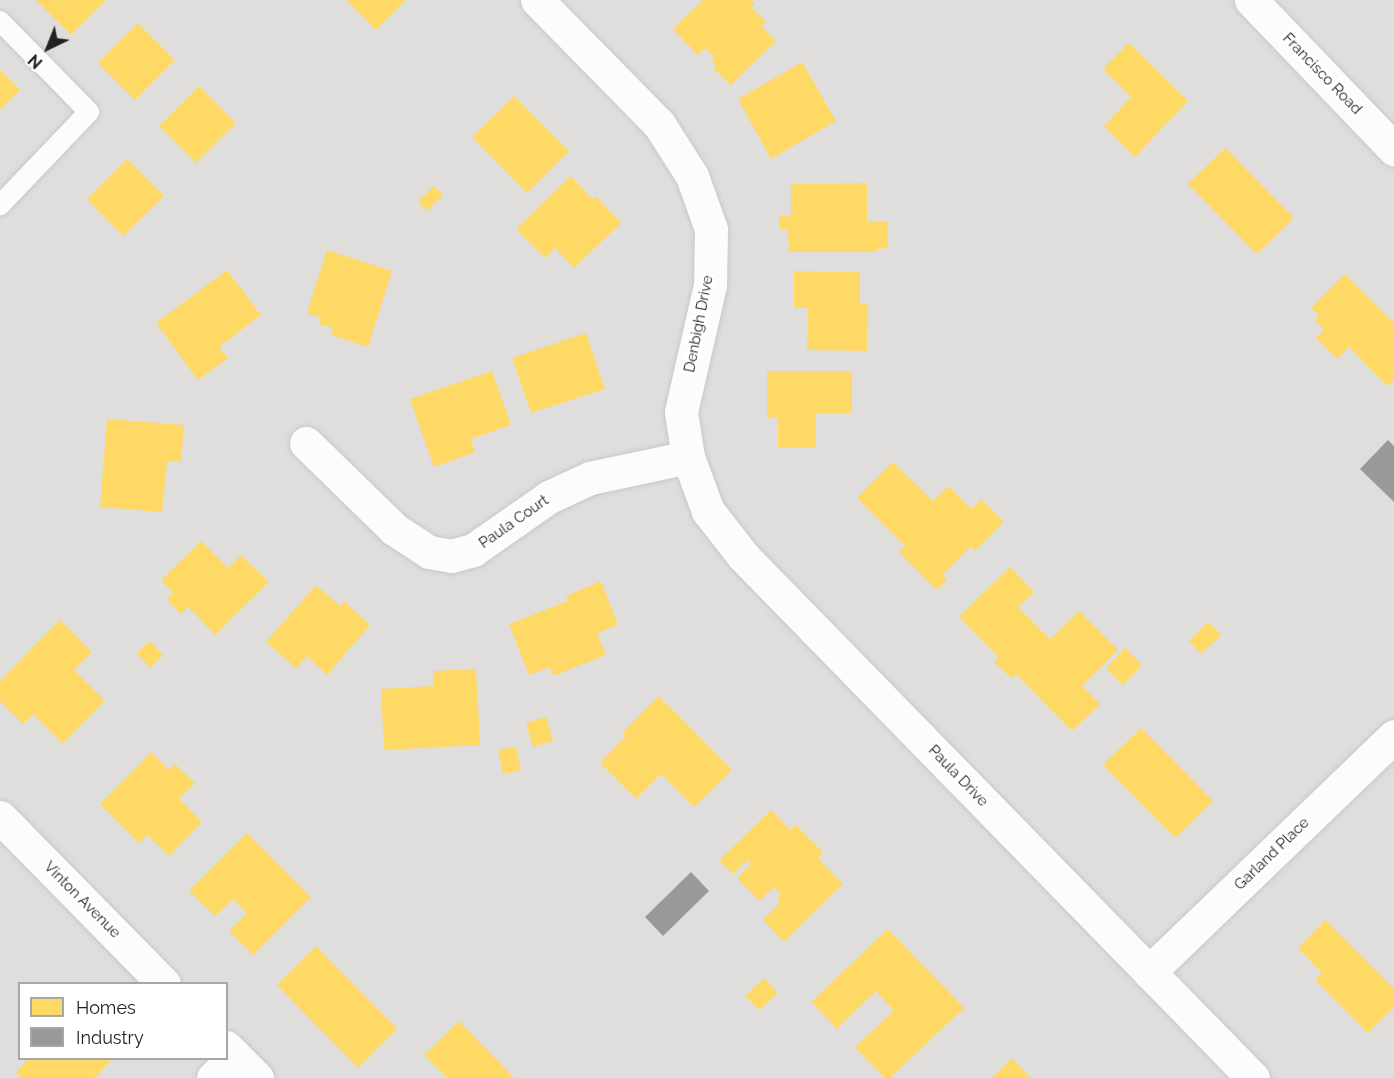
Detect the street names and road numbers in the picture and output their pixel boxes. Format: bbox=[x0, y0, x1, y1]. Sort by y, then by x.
street label: Francisco Road bbox=[1279, 30, 1365, 118]
street label: Denbigh Drive bbox=[681, 274, 717, 374]
street label: Paula Court bbox=[476, 491, 552, 553]
street label: Paula Drive bbox=[924, 742, 992, 810]
street label: Garland Place bbox=[1231, 814, 1313, 894]
street label: Vinton Avenue bbox=[40, 858, 124, 942]

